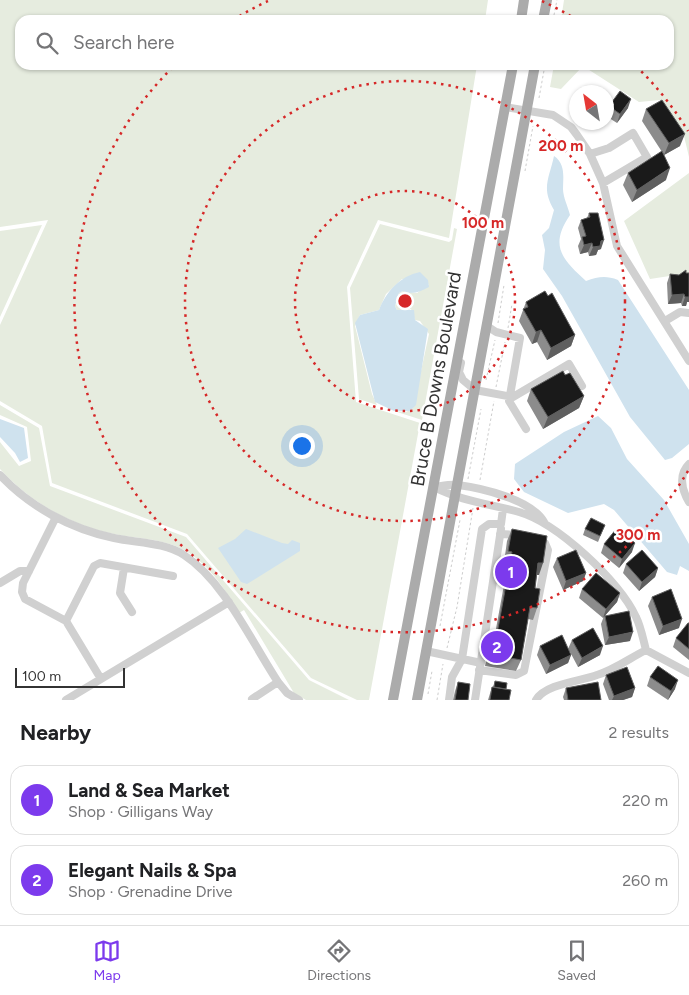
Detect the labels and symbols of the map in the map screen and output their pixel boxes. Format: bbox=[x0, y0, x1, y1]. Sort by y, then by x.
north arrow bbox=[569, 85, 614, 130]
text: 200 m bbox=[539, 137, 583, 155]
text: 100 m bbox=[462, 214, 504, 232]
street label: Bruce B Downs Boulevard bbox=[406, 270, 466, 488]
centre of rings bbox=[396, 292, 414, 310]
your location bbox=[289, 433, 315, 459]
text: 300 m bbox=[616, 526, 660, 544]
pin: 1 bbox=[495, 553, 527, 591]
pin: 2 bbox=[481, 628, 513, 666]
scale bar bbox=[15, 665, 125, 688]

